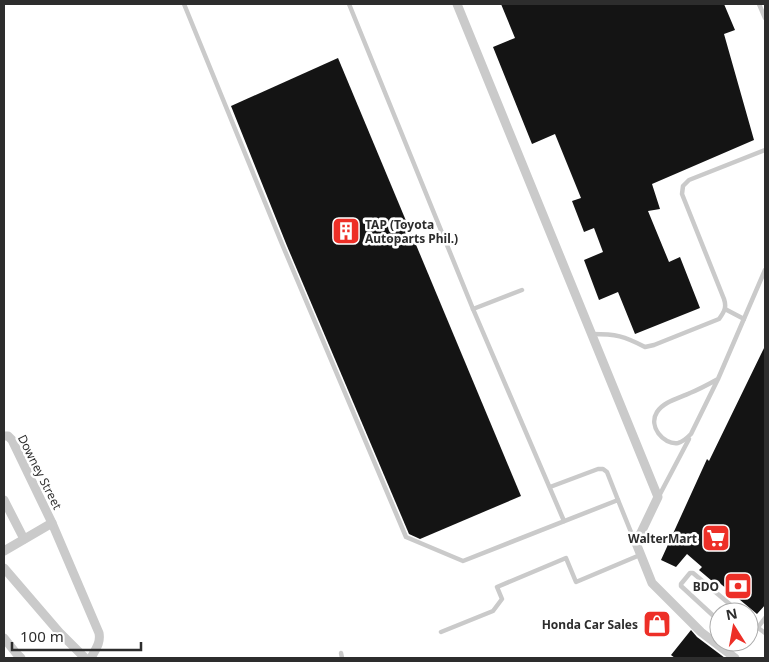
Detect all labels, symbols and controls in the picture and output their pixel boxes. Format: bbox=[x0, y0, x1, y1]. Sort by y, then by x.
building icon: TAP (Toyota Autoparts Phil.) bbox=[331, 216, 361, 246]
place label: TAP (Toyota Autoparts Phil.) bbox=[365, 216, 458, 247]
street label: Downey Street bbox=[14, 432, 66, 513]
supermarket icon: WalterMart bbox=[701, 523, 731, 553]
place label: WalterMart bbox=[628, 530, 697, 547]
bank icon: BDO bbox=[723, 571, 753, 601]
place label: BDO bbox=[693, 578, 719, 595]
north arrow bbox=[709, 602, 759, 652]
text: N bbox=[724, 603, 739, 624]
shop icon: Honda Car Sales bbox=[642, 609, 672, 639]
place label: Honda Car Sales bbox=[542, 616, 638, 633]
scale bar bbox=[12, 620, 141, 652]
text: 100 m bbox=[20, 626, 64, 646]

